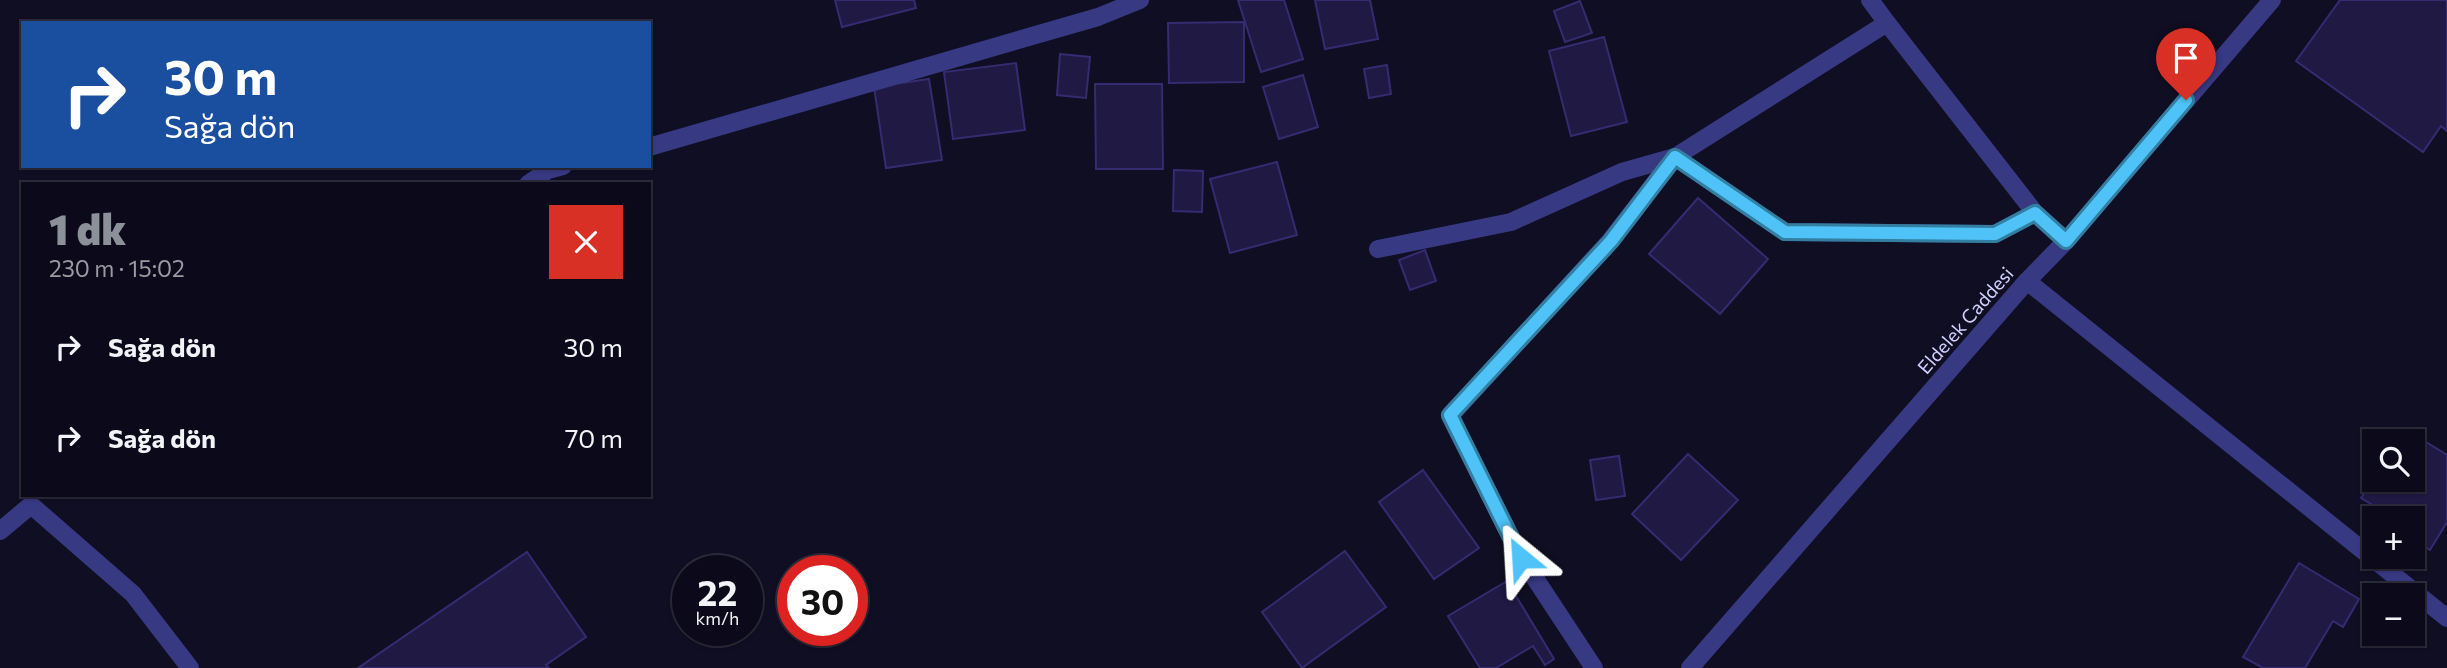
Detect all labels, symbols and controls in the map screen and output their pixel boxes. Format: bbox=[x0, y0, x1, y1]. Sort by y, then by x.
pin bbox=[2156, 28, 2216, 100]
icon: arrive bbox=[2167, 39, 2205, 77]
text: 30 m bbox=[164, 45, 277, 105]
icon: right bbox=[49, 49, 140, 140]
text: Sağa dön bbox=[164, 105, 295, 145]
text: 1 dk bbox=[49, 202, 126, 254]
button: close bbox=[549, 205, 623, 279]
text: 230 m · 15:02 bbox=[49, 254, 185, 282]
street label: Eldelek Caddesi bbox=[1912, 262, 2018, 378]
icon: right bbox=[49, 328, 87, 366]
text: Sağa dön bbox=[108, 331, 216, 362]
text: 30 m bbox=[564, 331, 623, 362]
icon: right bbox=[49, 419, 87, 457]
text: Sağa dön bbox=[108, 422, 216, 453]
text: 70 m bbox=[565, 422, 623, 453]
map controls bbox=[2362, 429, 2425, 646]
button: search bbox=[2362, 429, 2425, 492]
button: + bbox=[2362, 506, 2425, 569]
position arrow bbox=[1484, 521, 1558, 595]
speed limit sign: 30 bbox=[777, 555, 868, 646]
text: 22 bbox=[698, 570, 737, 613]
button: − bbox=[2362, 583, 2425, 646]
text: km/h bbox=[696, 607, 739, 629]

